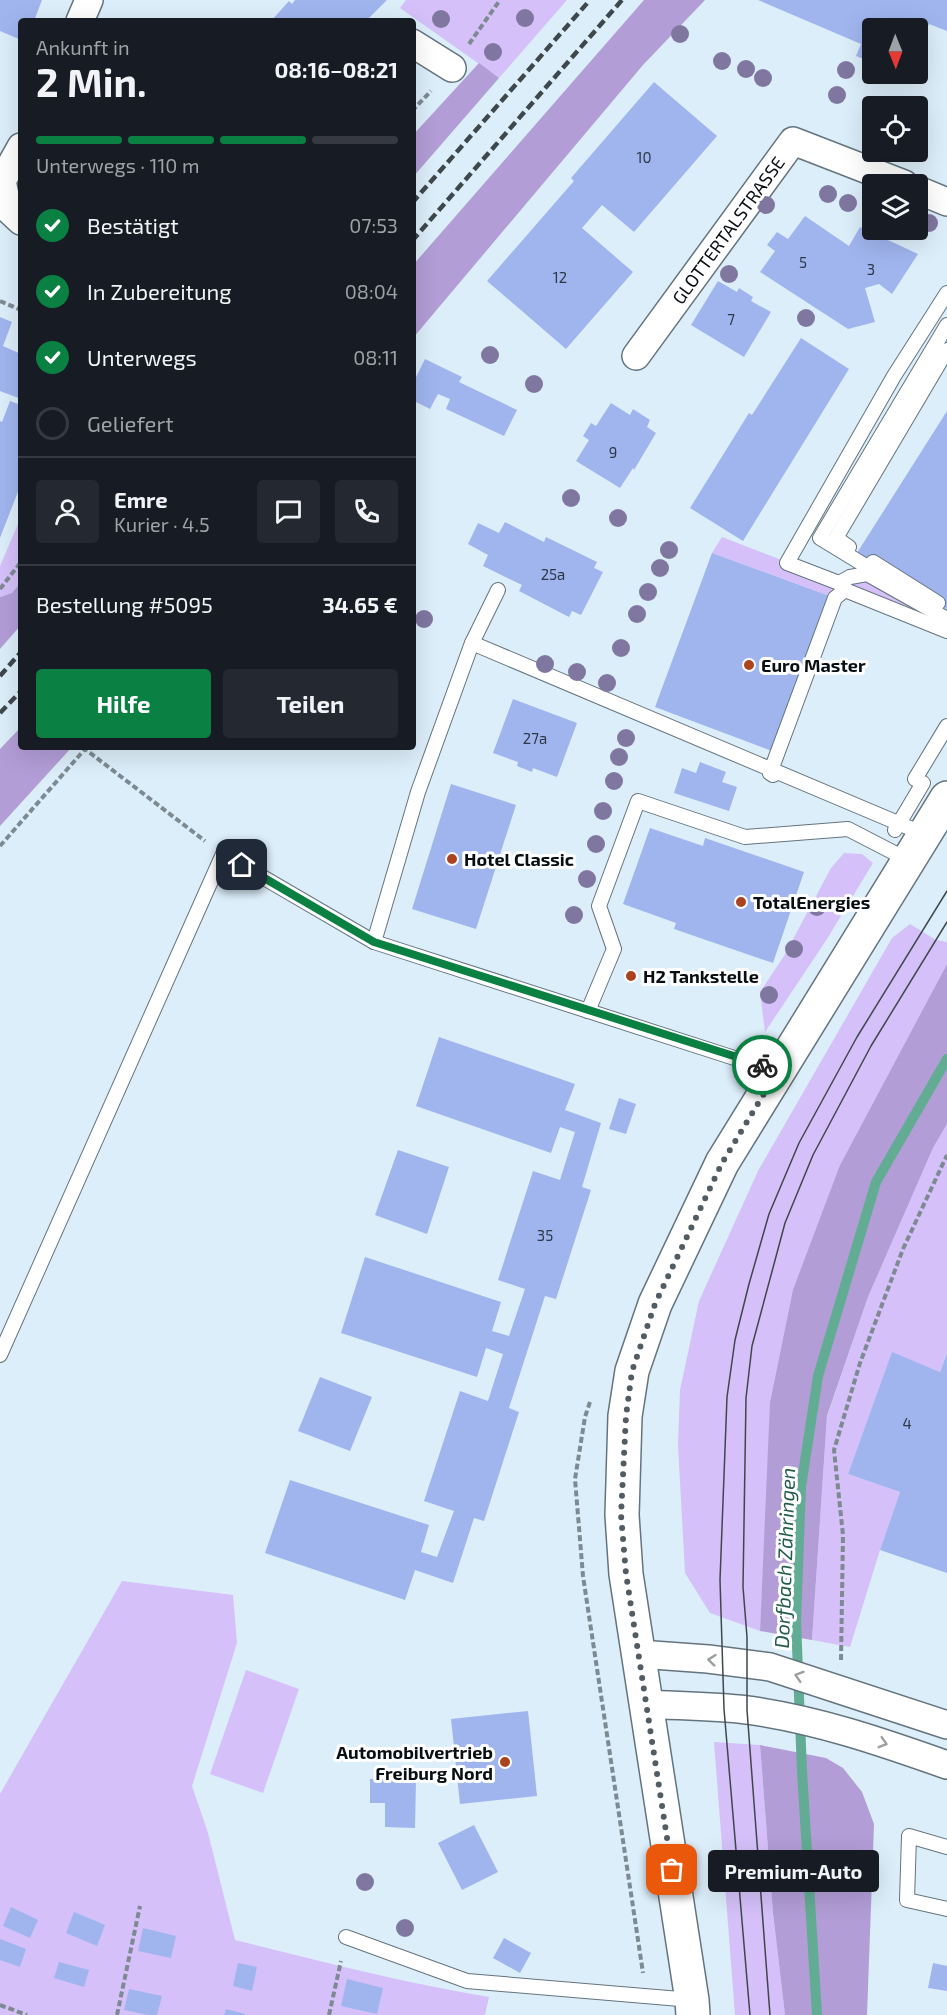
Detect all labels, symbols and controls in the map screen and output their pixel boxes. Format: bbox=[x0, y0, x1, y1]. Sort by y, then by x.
north arrow bbox=[862, 18, 928, 84]
map controls bbox=[862, 18, 928, 240]
text: Ankunft in bbox=[36, 35, 130, 59]
text: 08:16–08:21 bbox=[274, 56, 398, 82]
text: 2 Min. bbox=[36, 58, 147, 105]
button: locate bbox=[862, 96, 928, 162]
house number: 10 bbox=[636, 148, 652, 166]
street label: GLOTTERTALSTRASSE bbox=[667, 152, 789, 308]
text: Unterwegs · 110 m bbox=[36, 153, 199, 177]
button: layers bbox=[862, 174, 928, 240]
icon: check bbox=[36, 209, 69, 242]
text: Bestätigt bbox=[87, 212, 179, 238]
text: 07:53 bbox=[349, 213, 398, 237]
house number: 5 bbox=[799, 253, 807, 271]
house number: 3 bbox=[867, 260, 875, 278]
house number: 12 bbox=[553, 268, 567, 286]
icon: check bbox=[36, 275, 69, 308]
text: In Zubereitung bbox=[87, 278, 232, 304]
text: 08:04 bbox=[345, 279, 398, 303]
house number: 7 bbox=[727, 310, 735, 328]
icon: check bbox=[36, 341, 69, 374]
text: Unterwegs bbox=[87, 344, 197, 370]
text: 08:11 bbox=[353, 345, 398, 369]
text: Geliefert bbox=[87, 410, 174, 436]
house number: 9 bbox=[609, 443, 617, 461]
button: person bbox=[36, 480, 99, 543]
button: chat bbox=[257, 480, 320, 543]
button: phone bbox=[335, 480, 398, 543]
text: Emre bbox=[114, 486, 168, 512]
text: Kurier · 4.5 bbox=[114, 512, 210, 536]
house number: 25a bbox=[541, 565, 565, 583]
text: Bestellung #5095 bbox=[36, 591, 213, 617]
text: 34.65 € bbox=[322, 591, 398, 617]
place label: Euro Master bbox=[761, 654, 866, 676]
marker: Euro Master bbox=[742, 658, 756, 672]
button: Hilfe bbox=[36, 669, 211, 738]
button: Teilen bbox=[223, 669, 398, 738]
house number: 27a bbox=[523, 729, 547, 747]
pin bbox=[216, 839, 267, 890]
icon: home bbox=[225, 848, 258, 881]
place label: Hotel Classic bbox=[464, 848, 574, 870]
marker: Hotel Classic bbox=[445, 852, 459, 866]
place label: TotalEnergies bbox=[753, 891, 870, 913]
marker: TotalEnergies bbox=[734, 895, 748, 909]
place label: H2 Tankstelle bbox=[643, 965, 759, 987]
marker: H2 Tankstelle bbox=[624, 969, 638, 983]
courier bbox=[732, 1035, 792, 1095]
icon: bike bbox=[746, 1049, 779, 1082]
house number: 35 bbox=[537, 1226, 553, 1244]
house number: 4 bbox=[902, 1414, 912, 1432]
water label: Dorfbach Zähringen bbox=[769, 1467, 799, 1649]
one-way arrow bbox=[708, 1654, 717, 1667]
one-way arrow bbox=[794, 1671, 805, 1683]
one-way arrow bbox=[877, 1736, 888, 1748]
place label: Automobilvertrieb Freiburg Nord bbox=[336, 1741, 493, 1784]
marker: Automobilvertrieb Freiburg Nord bbox=[498, 1755, 512, 1769]
pin bbox=[646, 1844, 697, 1895]
callout: Premium-Auto bbox=[708, 1849, 879, 1891]
icon: bag bbox=[655, 1853, 688, 1886]
text: Premium-Auto bbox=[725, 1859, 862, 1883]

